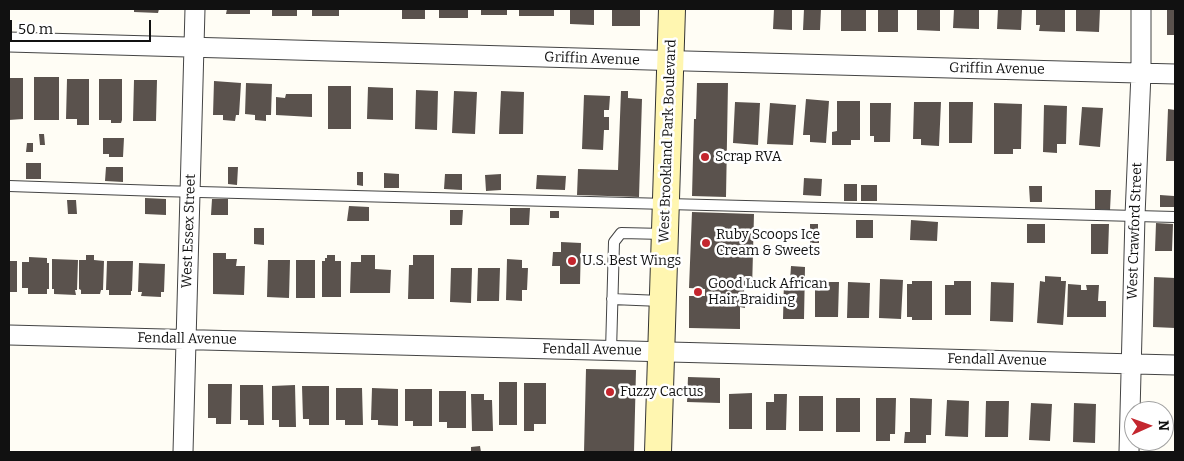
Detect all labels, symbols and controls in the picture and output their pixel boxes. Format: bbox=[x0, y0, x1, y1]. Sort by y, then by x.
scale bar bbox=[12, 10, 154, 42]
text: 50 m bbox=[18, 20, 53, 38]
street label: West Brookland Park Boulevard bbox=[656, 39, 680, 243]
street label: Griffin Avenue bbox=[544, 49, 640, 69]
street label: Griffin Avenue bbox=[949, 60, 1045, 78]
place label: Scrap RVA bbox=[715, 149, 782, 165]
marker: Scrap RVA bbox=[699, 151, 711, 163]
street label: West Crawford Street bbox=[1124, 162, 1146, 300]
street label: West Essex Street bbox=[179, 173, 199, 289]
place label: Ruby Scoops Ice Cream & Sweets bbox=[716, 227, 820, 260]
marker: Ruby Scoops Ice Cream & Sweets bbox=[700, 237, 712, 249]
place label: U.S. Best Wings bbox=[582, 253, 681, 269]
marker: U.S. Best Wings bbox=[566, 255, 578, 267]
place label: Good Luck African Hair Braiding bbox=[708, 276, 828, 308]
marker: Good Luck African Hair Braiding bbox=[692, 286, 704, 298]
street label: Fendall Avenue bbox=[137, 330, 237, 348]
street label: Fendall Avenue bbox=[542, 341, 642, 359]
street label: Fendall Avenue bbox=[947, 351, 1047, 369]
place label: Fuzzy Cactus bbox=[620, 384, 704, 400]
marker: Fuzzy Cactus bbox=[604, 386, 616, 398]
north arrow bbox=[1124, 401, 1174, 451]
text: N bbox=[1155, 420, 1172, 431]

